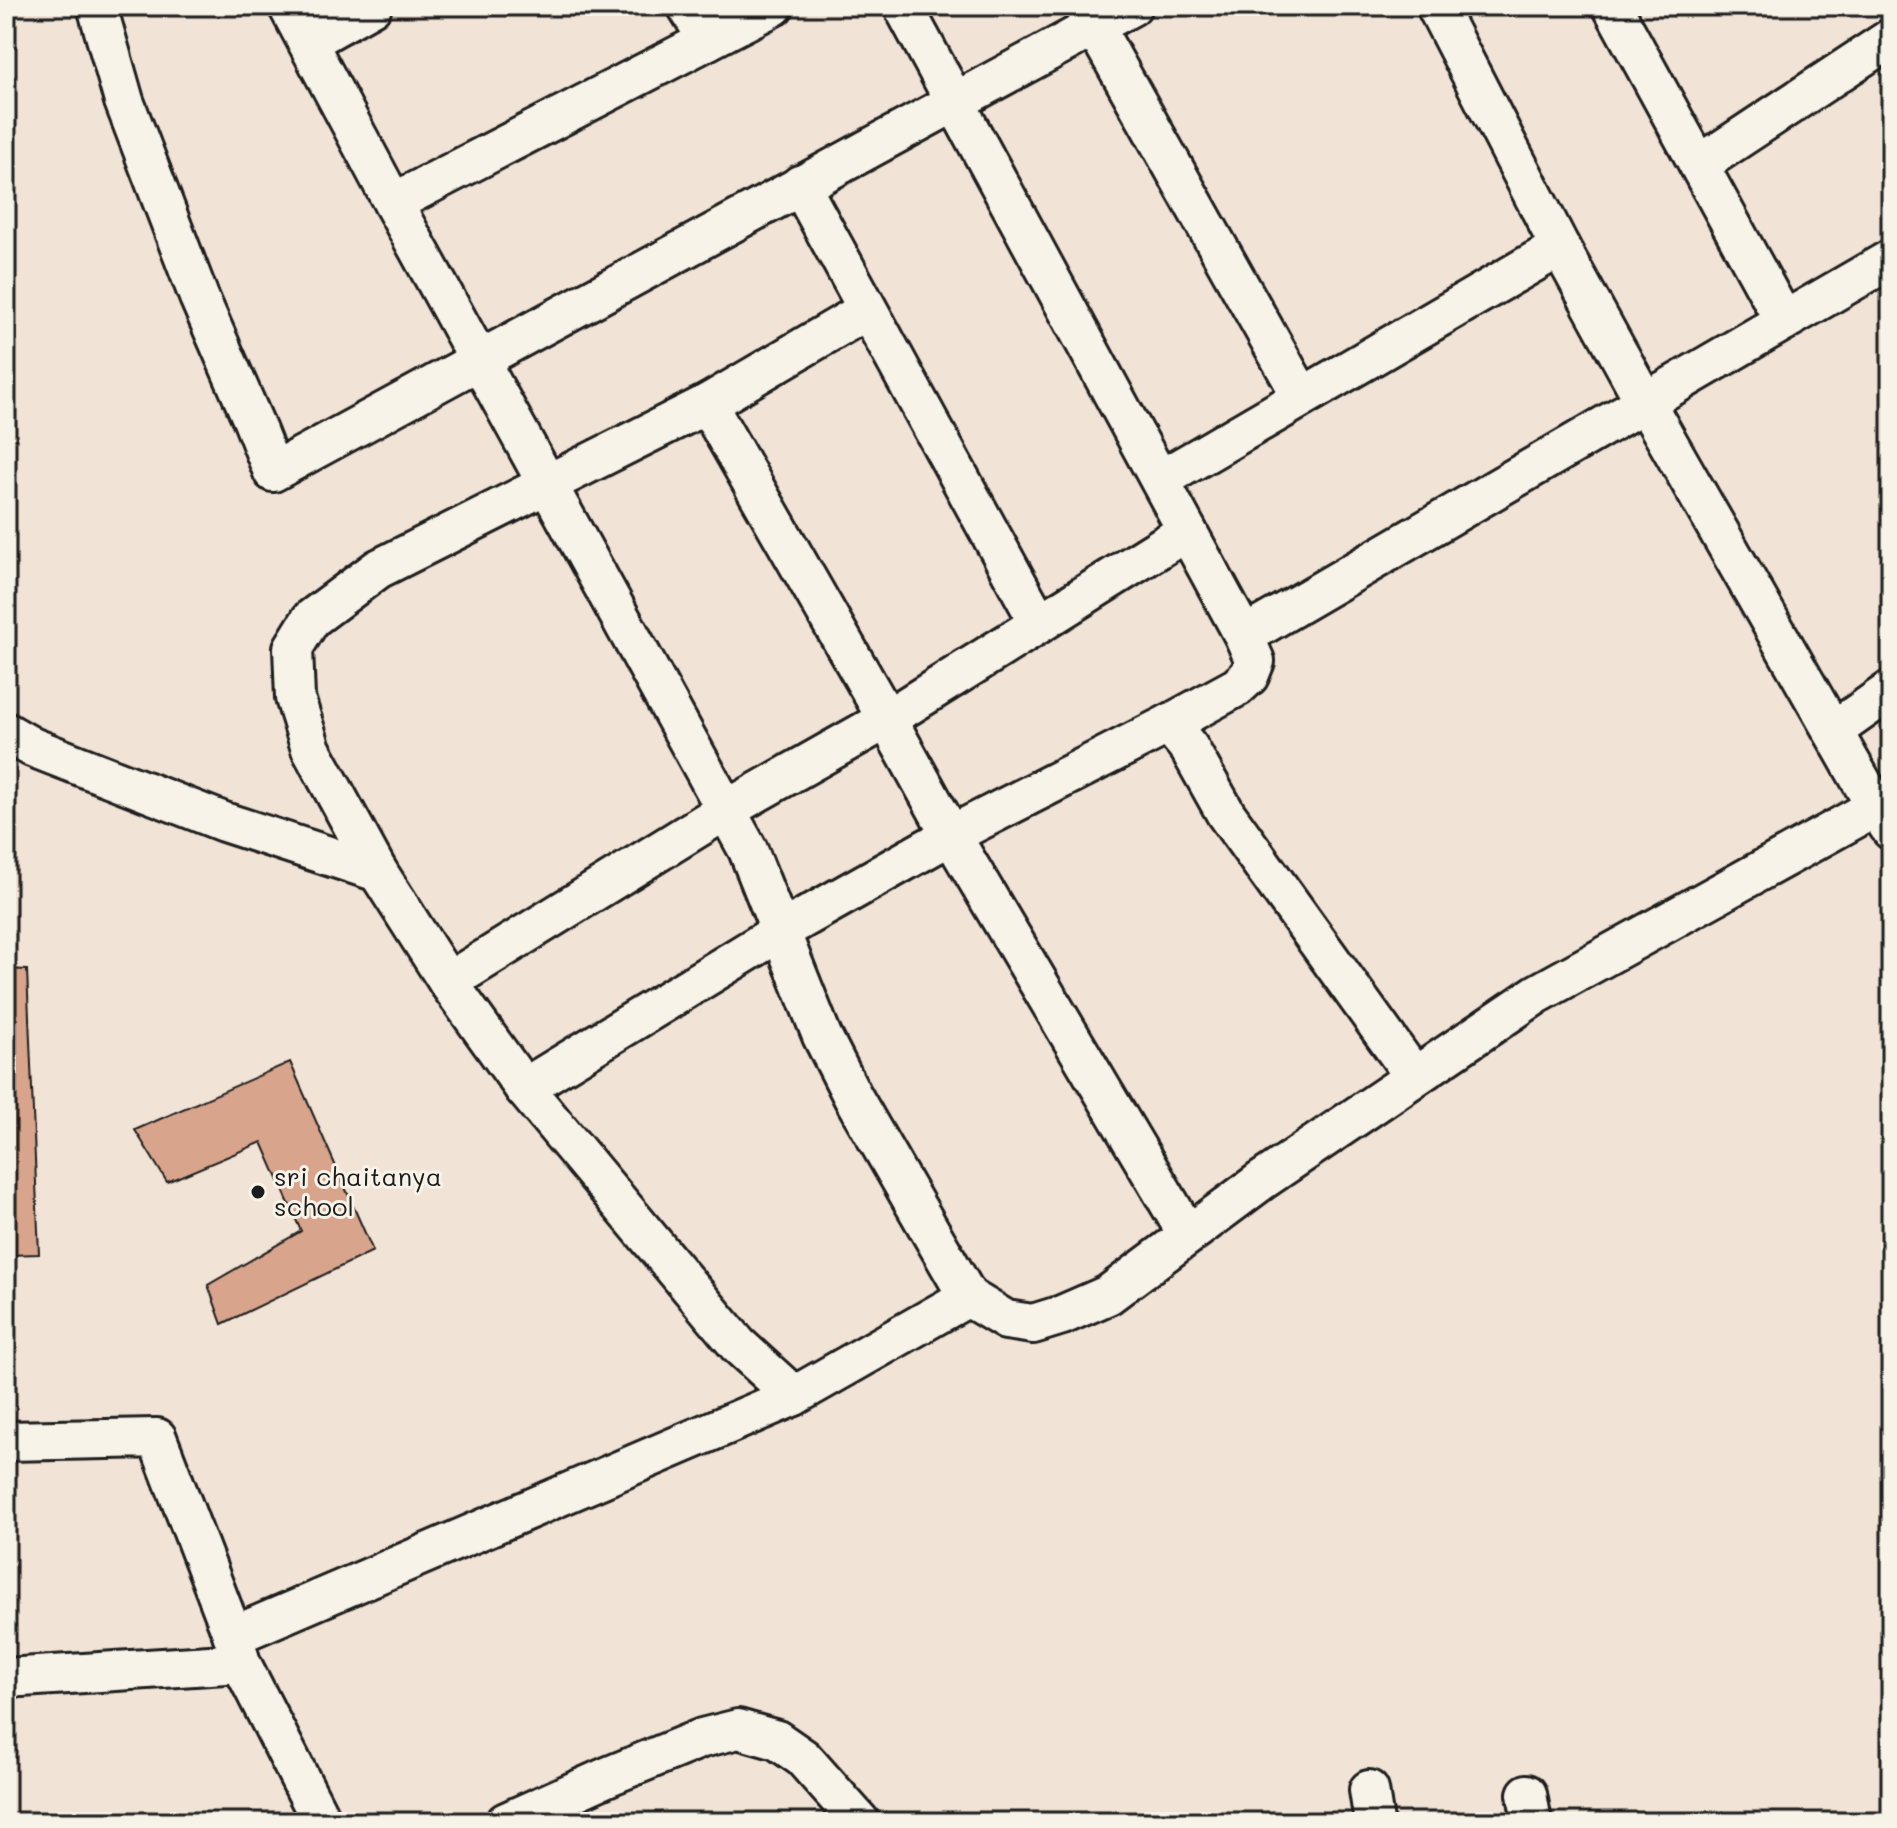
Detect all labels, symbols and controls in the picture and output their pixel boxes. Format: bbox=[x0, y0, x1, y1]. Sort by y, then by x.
place label: sri chaitanya school bbox=[274, 1159, 442, 1223]
marker: sri chaitanya school bbox=[249, 1183, 267, 1201]

